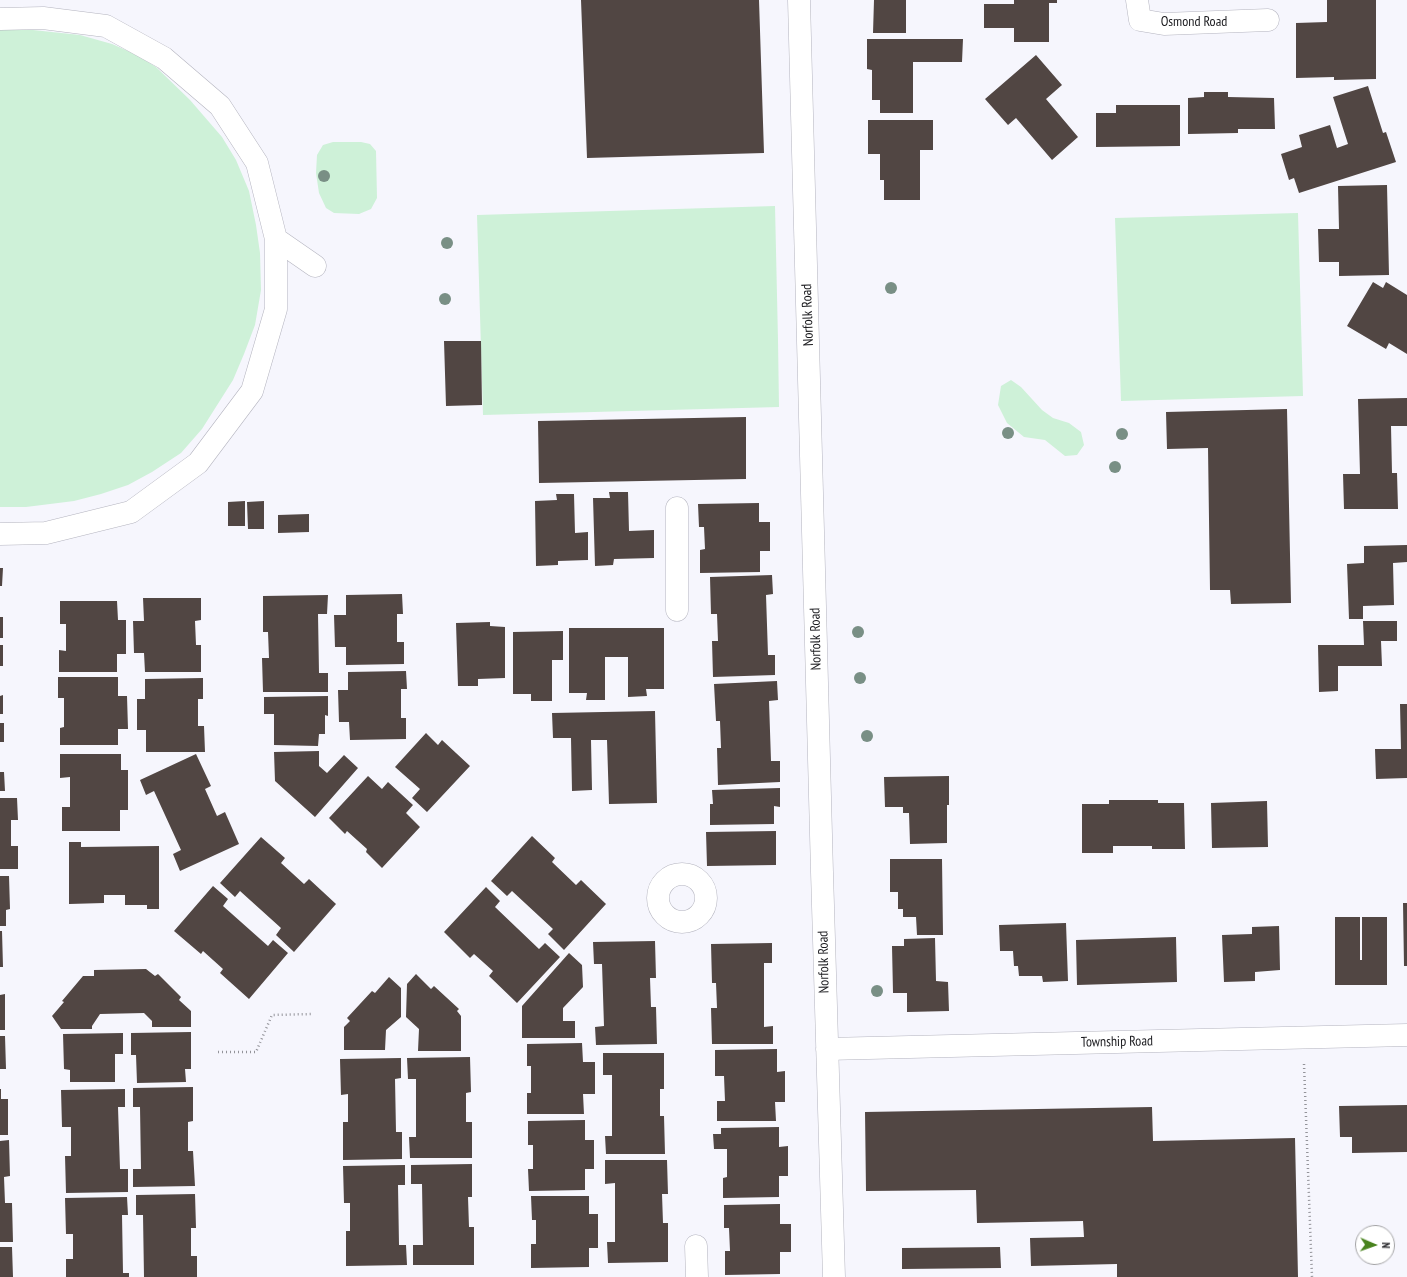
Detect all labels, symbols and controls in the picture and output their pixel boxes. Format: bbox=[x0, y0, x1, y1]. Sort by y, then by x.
street label: Osmond Road bbox=[1161, 14, 1227, 30]
street label: Norfolk Road bbox=[799, 283, 817, 347]
street label: Norfolk Road bbox=[807, 608, 825, 670]
street label: Norfolk Road bbox=[815, 931, 833, 993]
street label: Township Road bbox=[1081, 1033, 1153, 1051]
north arrow bbox=[1355, 1225, 1395, 1265]
text: N bbox=[1379, 1242, 1393, 1249]

